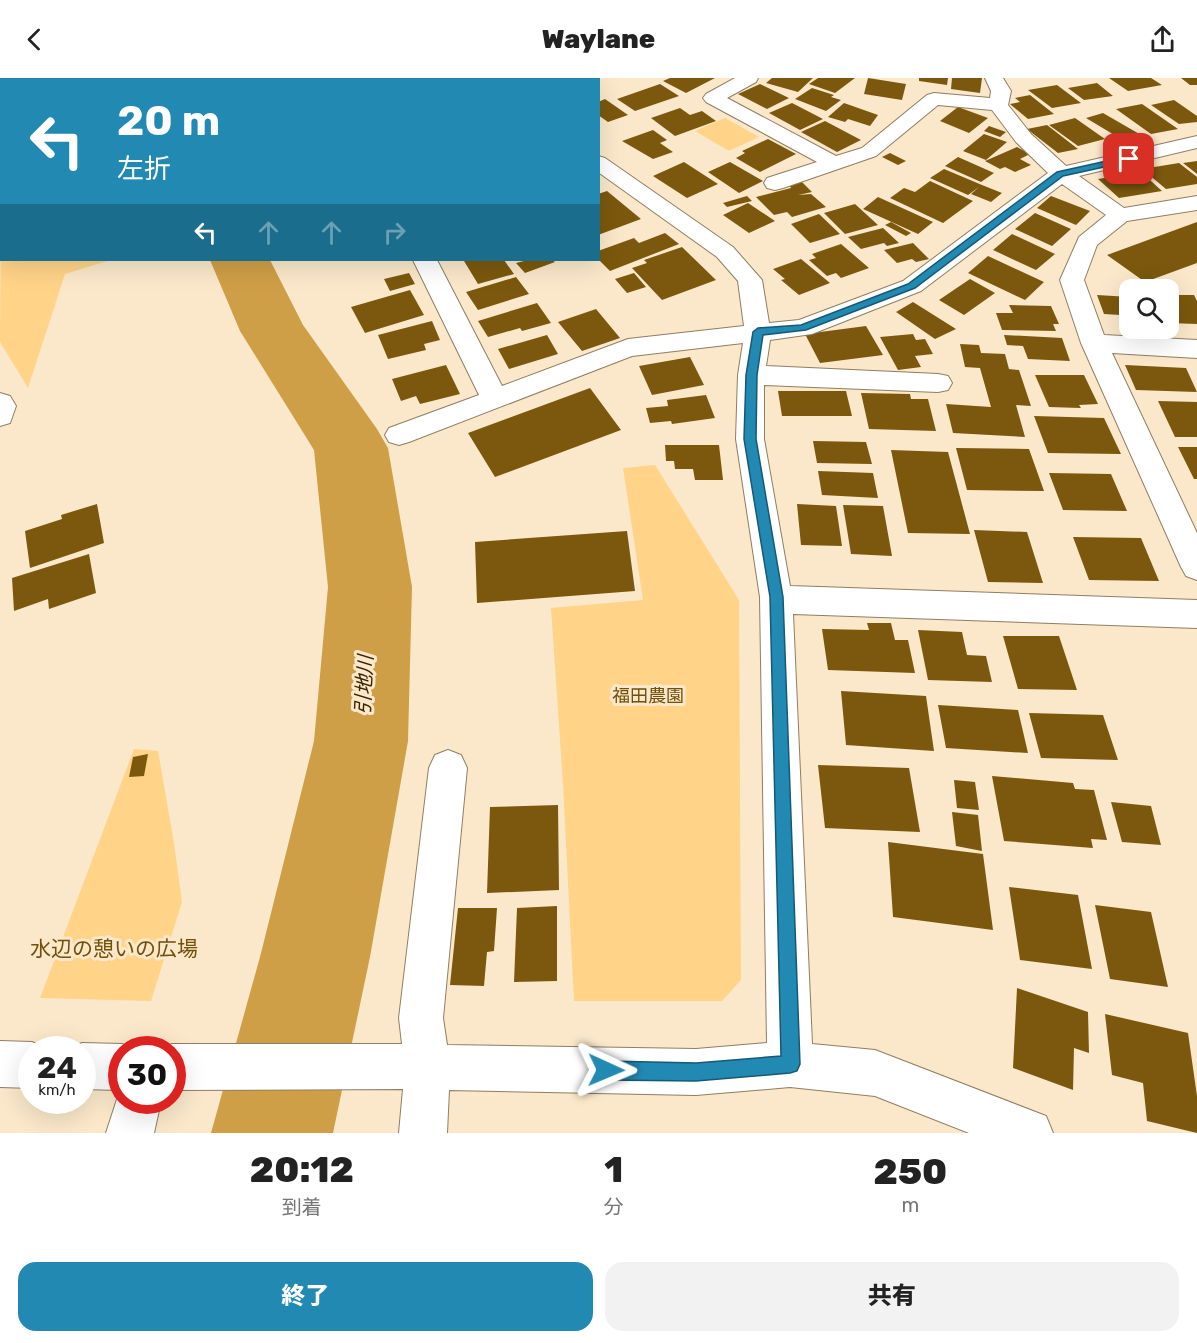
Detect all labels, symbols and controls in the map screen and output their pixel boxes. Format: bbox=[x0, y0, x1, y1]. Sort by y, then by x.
icon: back bbox=[18, 23, 51, 56]
text: Waylane bbox=[542, 23, 655, 55]
icon: share bbox=[1146, 23, 1179, 56]
text: 20 m bbox=[117, 96, 220, 146]
icon: left bbox=[18, 102, 96, 180]
pin bbox=[1103, 133, 1154, 184]
icon: arrive bbox=[1112, 142, 1145, 175]
text: 左折 bbox=[117, 153, 171, 185]
icon: left bbox=[189, 216, 222, 249]
icon: ahead bbox=[252, 216, 285, 249]
icon: ahead bbox=[315, 216, 348, 249]
icon: right bbox=[378, 216, 411, 249]
map controls bbox=[1119, 279, 1179, 339]
button: search bbox=[1119, 279, 1179, 339]
water label: 引地川 bbox=[350, 652, 378, 716]
park label: 福田農園 bbox=[612, 685, 684, 707]
park label: 水辺の憩いの広場 bbox=[30, 936, 198, 961]
speed limit sign: 30 bbox=[108, 1036, 186, 1114]
position arrow bbox=[574, 1038, 638, 1102]
text: 24 bbox=[37, 1050, 77, 1086]
text: km/h bbox=[38, 1081, 76, 1099]
text: 20:12 bbox=[250, 1148, 354, 1191]
text: 1 bbox=[604, 1148, 623, 1191]
text: 250 bbox=[874, 1150, 947, 1193]
text: m bbox=[901, 1193, 919, 1217]
text: 到着 bbox=[282, 1195, 322, 1219]
text: 分 bbox=[604, 1195, 624, 1219]
button: 終了 bbox=[18, 1262, 593, 1331]
button: 共有 bbox=[605, 1262, 1179, 1331]

